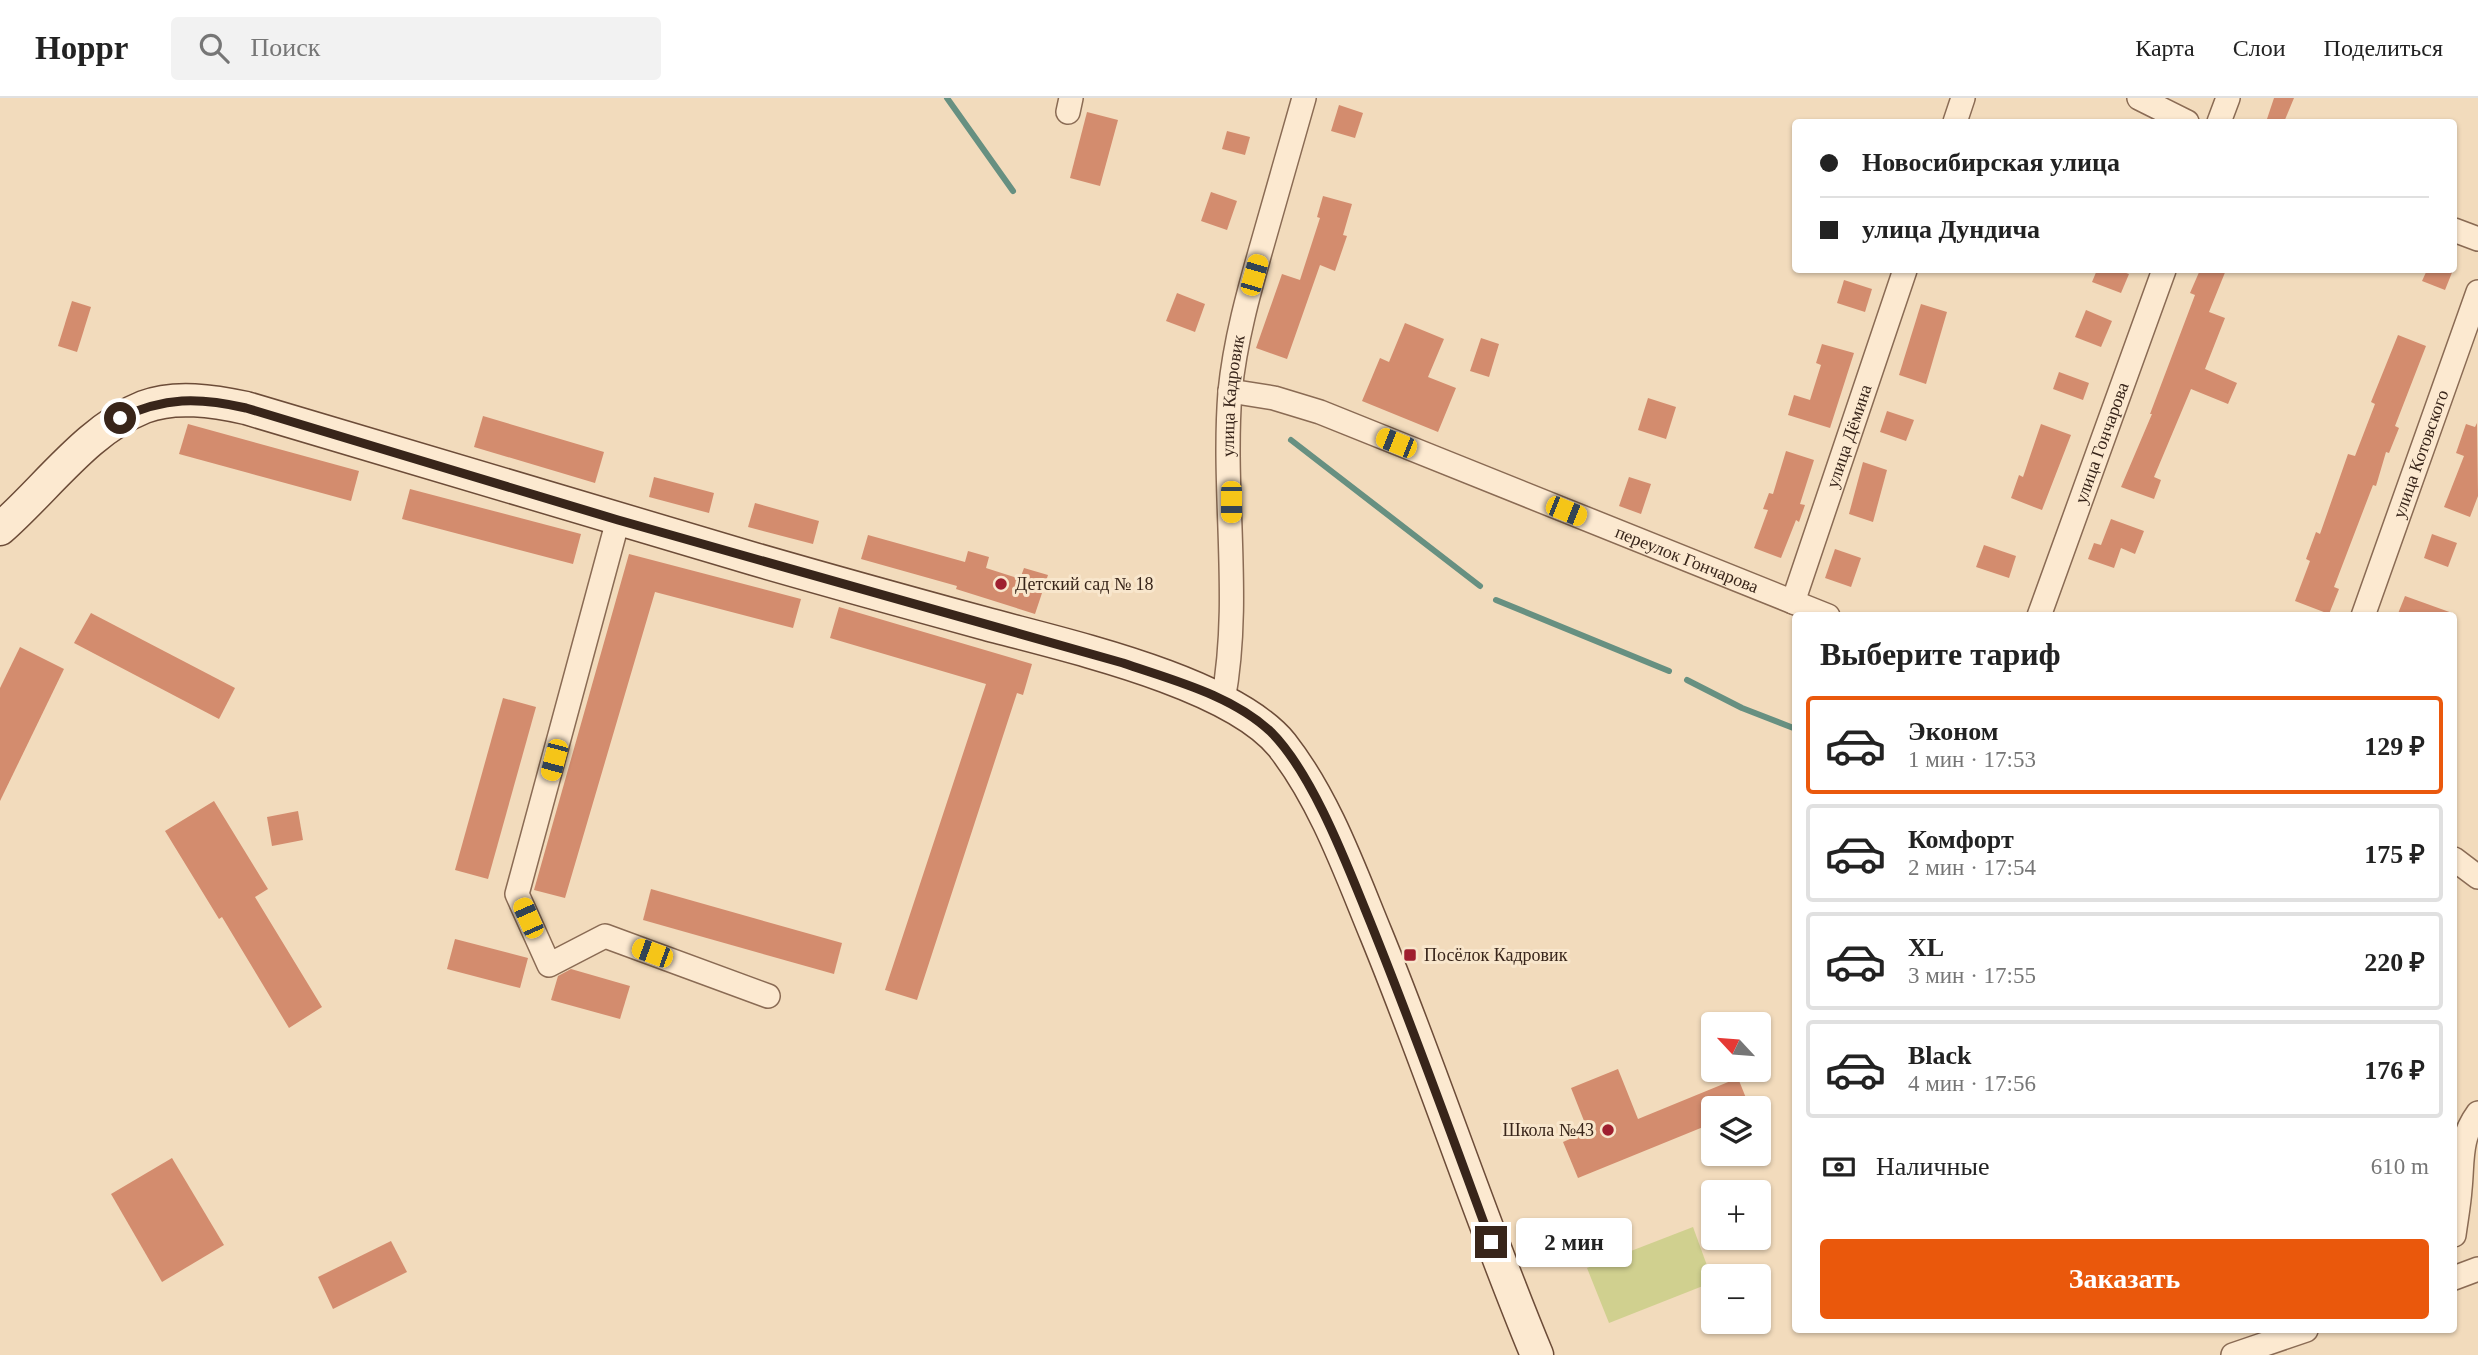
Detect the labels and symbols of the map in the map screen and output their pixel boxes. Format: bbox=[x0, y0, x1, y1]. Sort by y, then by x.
car bbox=[1239, 252, 1270, 298]
street label: улица Кадровик bbox=[1218, 333, 1249, 457]
street label: улица Гончарова bbox=[2070, 379, 2133, 506]
street label: улица Дёмина bbox=[1822, 382, 1876, 491]
street label: улица Котовского bbox=[2389, 387, 2452, 521]
route start bbox=[104, 402, 136, 434]
car bbox=[1373, 425, 1420, 461]
car bbox=[1221, 481, 1242, 523]
car bbox=[1543, 493, 1590, 529]
street label: переулок Гончарова bbox=[1612, 522, 1761, 597]
place label: Детский сад № 18 bbox=[1015, 574, 1154, 594]
marker: Детский сад № 18 bbox=[993, 576, 1009, 592]
car bbox=[539, 737, 570, 783]
car bbox=[510, 895, 547, 941]
car bbox=[629, 936, 676, 970]
place label: Посёлок Кадровик bbox=[1424, 945, 1568, 965]
marker: Посёлок Кадровик bbox=[1402, 947, 1418, 963]
north arrow bbox=[1701, 1012, 1771, 1082]
place label: Школа №43 bbox=[1503, 1120, 1594, 1140]
marker: Школа №43 bbox=[1600, 1122, 1616, 1138]
callout: 2 мин bbox=[1516, 1218, 1631, 1266]
route end bbox=[1475, 1226, 1507, 1258]

